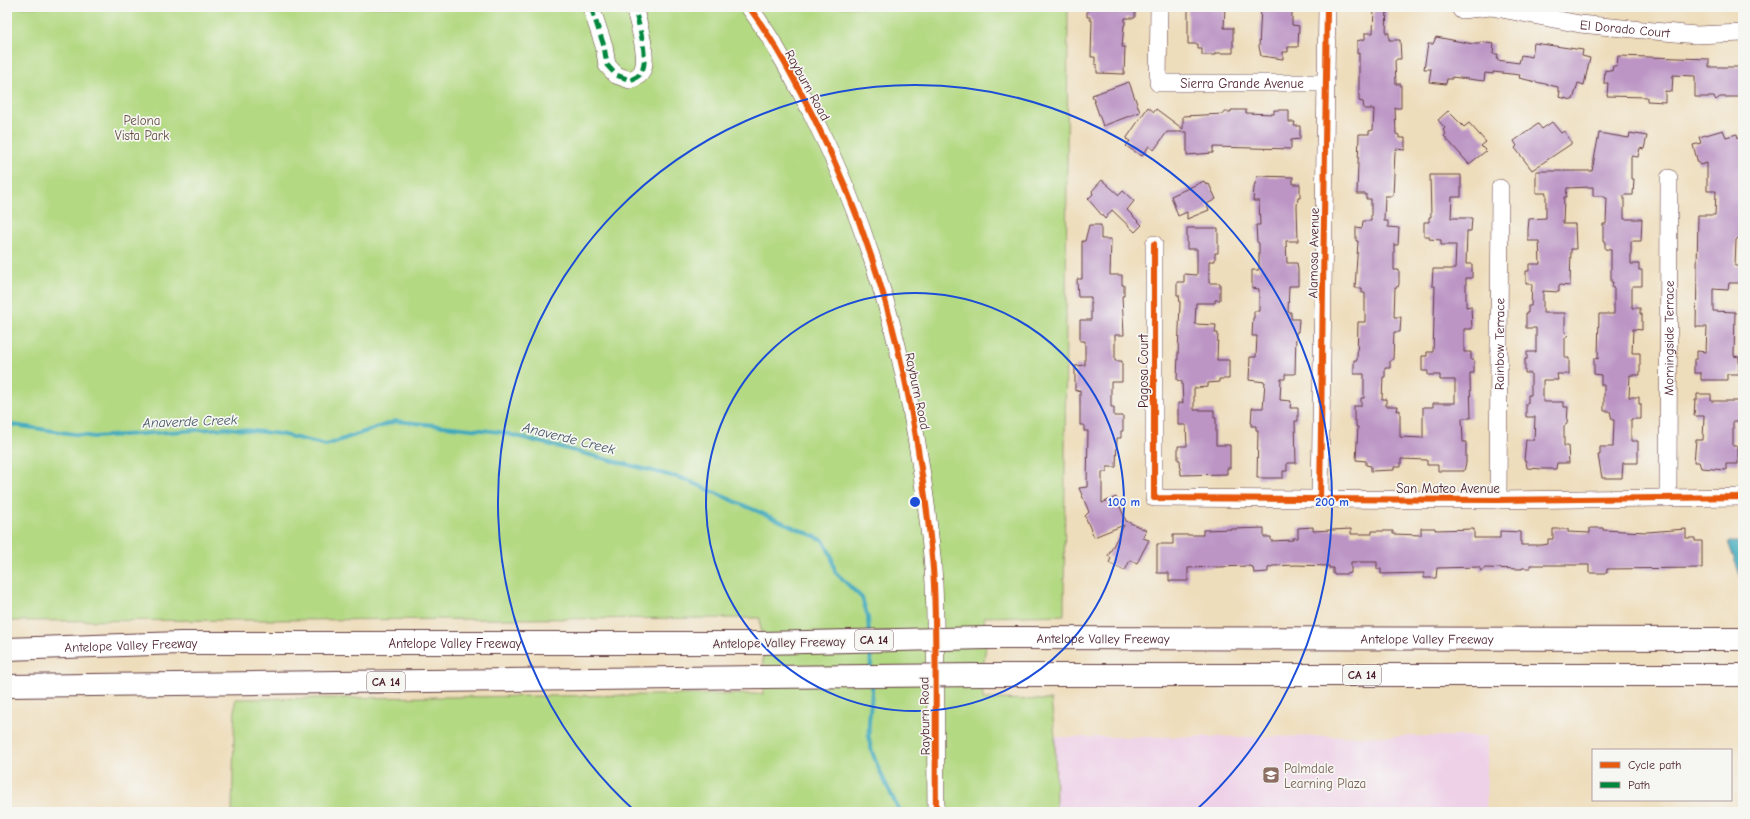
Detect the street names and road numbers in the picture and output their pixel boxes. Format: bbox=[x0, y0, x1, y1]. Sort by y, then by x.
street label: El Dorado Court bbox=[1579, 17, 1672, 41]
street label: Rayburn Road bbox=[782, 47, 833, 123]
street label: Sierra Grande Avenue bbox=[1180, 76, 1304, 91]
street label: Alamosa Avenue bbox=[1305, 207, 1322, 298]
street label: Morningside Terrace bbox=[1661, 280, 1677, 396]
street label: Rainbow Terrace bbox=[1492, 297, 1507, 390]
street label: Pagosa Court bbox=[1136, 333, 1151, 408]
street label: Rayburn Road bbox=[902, 351, 933, 431]
street label: San Mateo Avenue bbox=[1396, 481, 1500, 496]
road number: CA 14 bbox=[855, 630, 893, 650]
street label: Antelope Valley Freeway bbox=[1036, 631, 1170, 646]
street label: Antelope Valley Freeway bbox=[1360, 631, 1494, 647]
street label: Antelope Valley Freeway bbox=[712, 634, 846, 651]
street label: Antelope Valley Freeway bbox=[64, 636, 198, 655]
street label: Antelope Valley Freeway bbox=[388, 636, 522, 651]
road number: CA 14 bbox=[1343, 665, 1381, 685]
road number: CA 14 bbox=[367, 672, 405, 692]
street label: Rayburn Road bbox=[916, 677, 933, 755]

